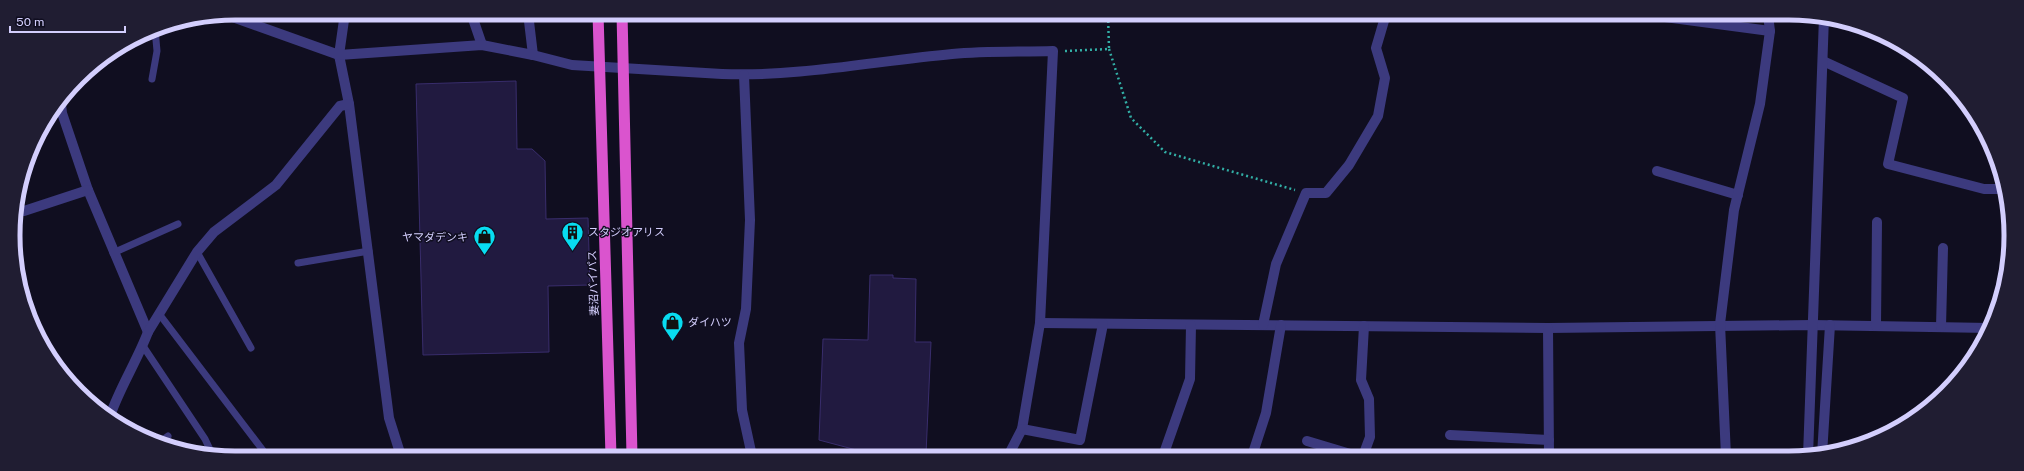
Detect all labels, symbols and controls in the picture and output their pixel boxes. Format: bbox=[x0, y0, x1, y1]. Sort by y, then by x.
scale bar bbox=[10, 8, 125, 34]
text: 50 m bbox=[16, 15, 44, 29]
building icon: スタジオアリス bbox=[560, 219, 586, 252]
shop icon: ヤマダデンキ bbox=[471, 224, 497, 257]
place label: スタジオアリス bbox=[588, 226, 665, 238]
place label: ヤマダデンキ bbox=[402, 231, 468, 243]
street label: 妻沼バイパス bbox=[586, 250, 600, 316]
shop icon: ダイハツ bbox=[660, 309, 686, 342]
place label: ダイハツ bbox=[688, 316, 732, 328]

